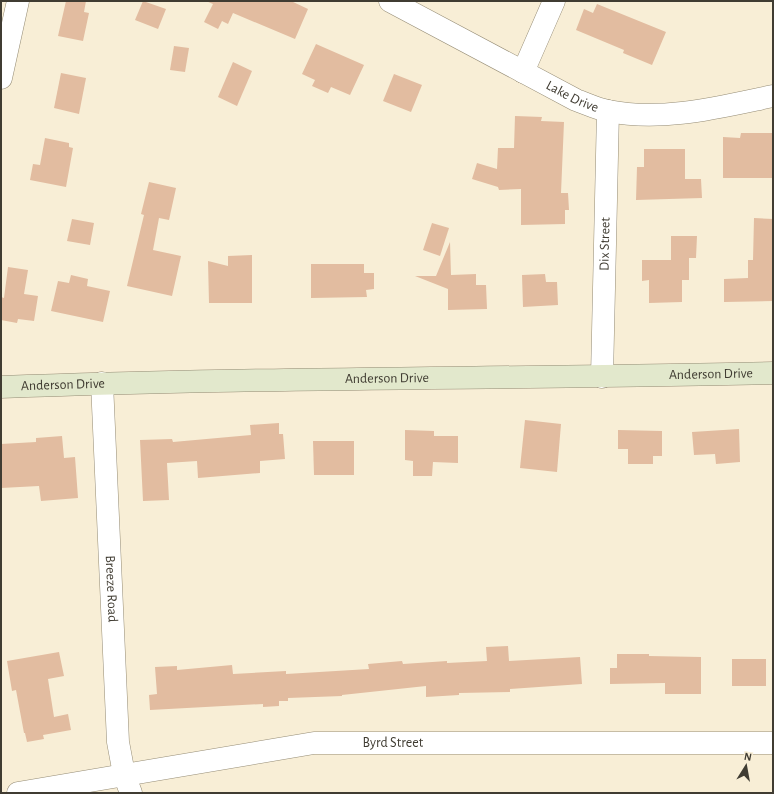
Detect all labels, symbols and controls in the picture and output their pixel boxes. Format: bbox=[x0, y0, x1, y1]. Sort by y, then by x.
street label: Lake Drive bbox=[544, 78, 600, 115]
street label: Dix Street bbox=[597, 216, 613, 271]
street label: Anderson Drive bbox=[669, 366, 753, 382]
street label: Anderson Drive bbox=[345, 371, 429, 386]
street label: Anderson Drive bbox=[21, 377, 105, 393]
street label: Breeze Road bbox=[103, 555, 120, 623]
street label: Byrd Street bbox=[363, 736, 424, 750]
north arrow bbox=[726, 746, 766, 786]
text: N bbox=[743, 751, 753, 763]

